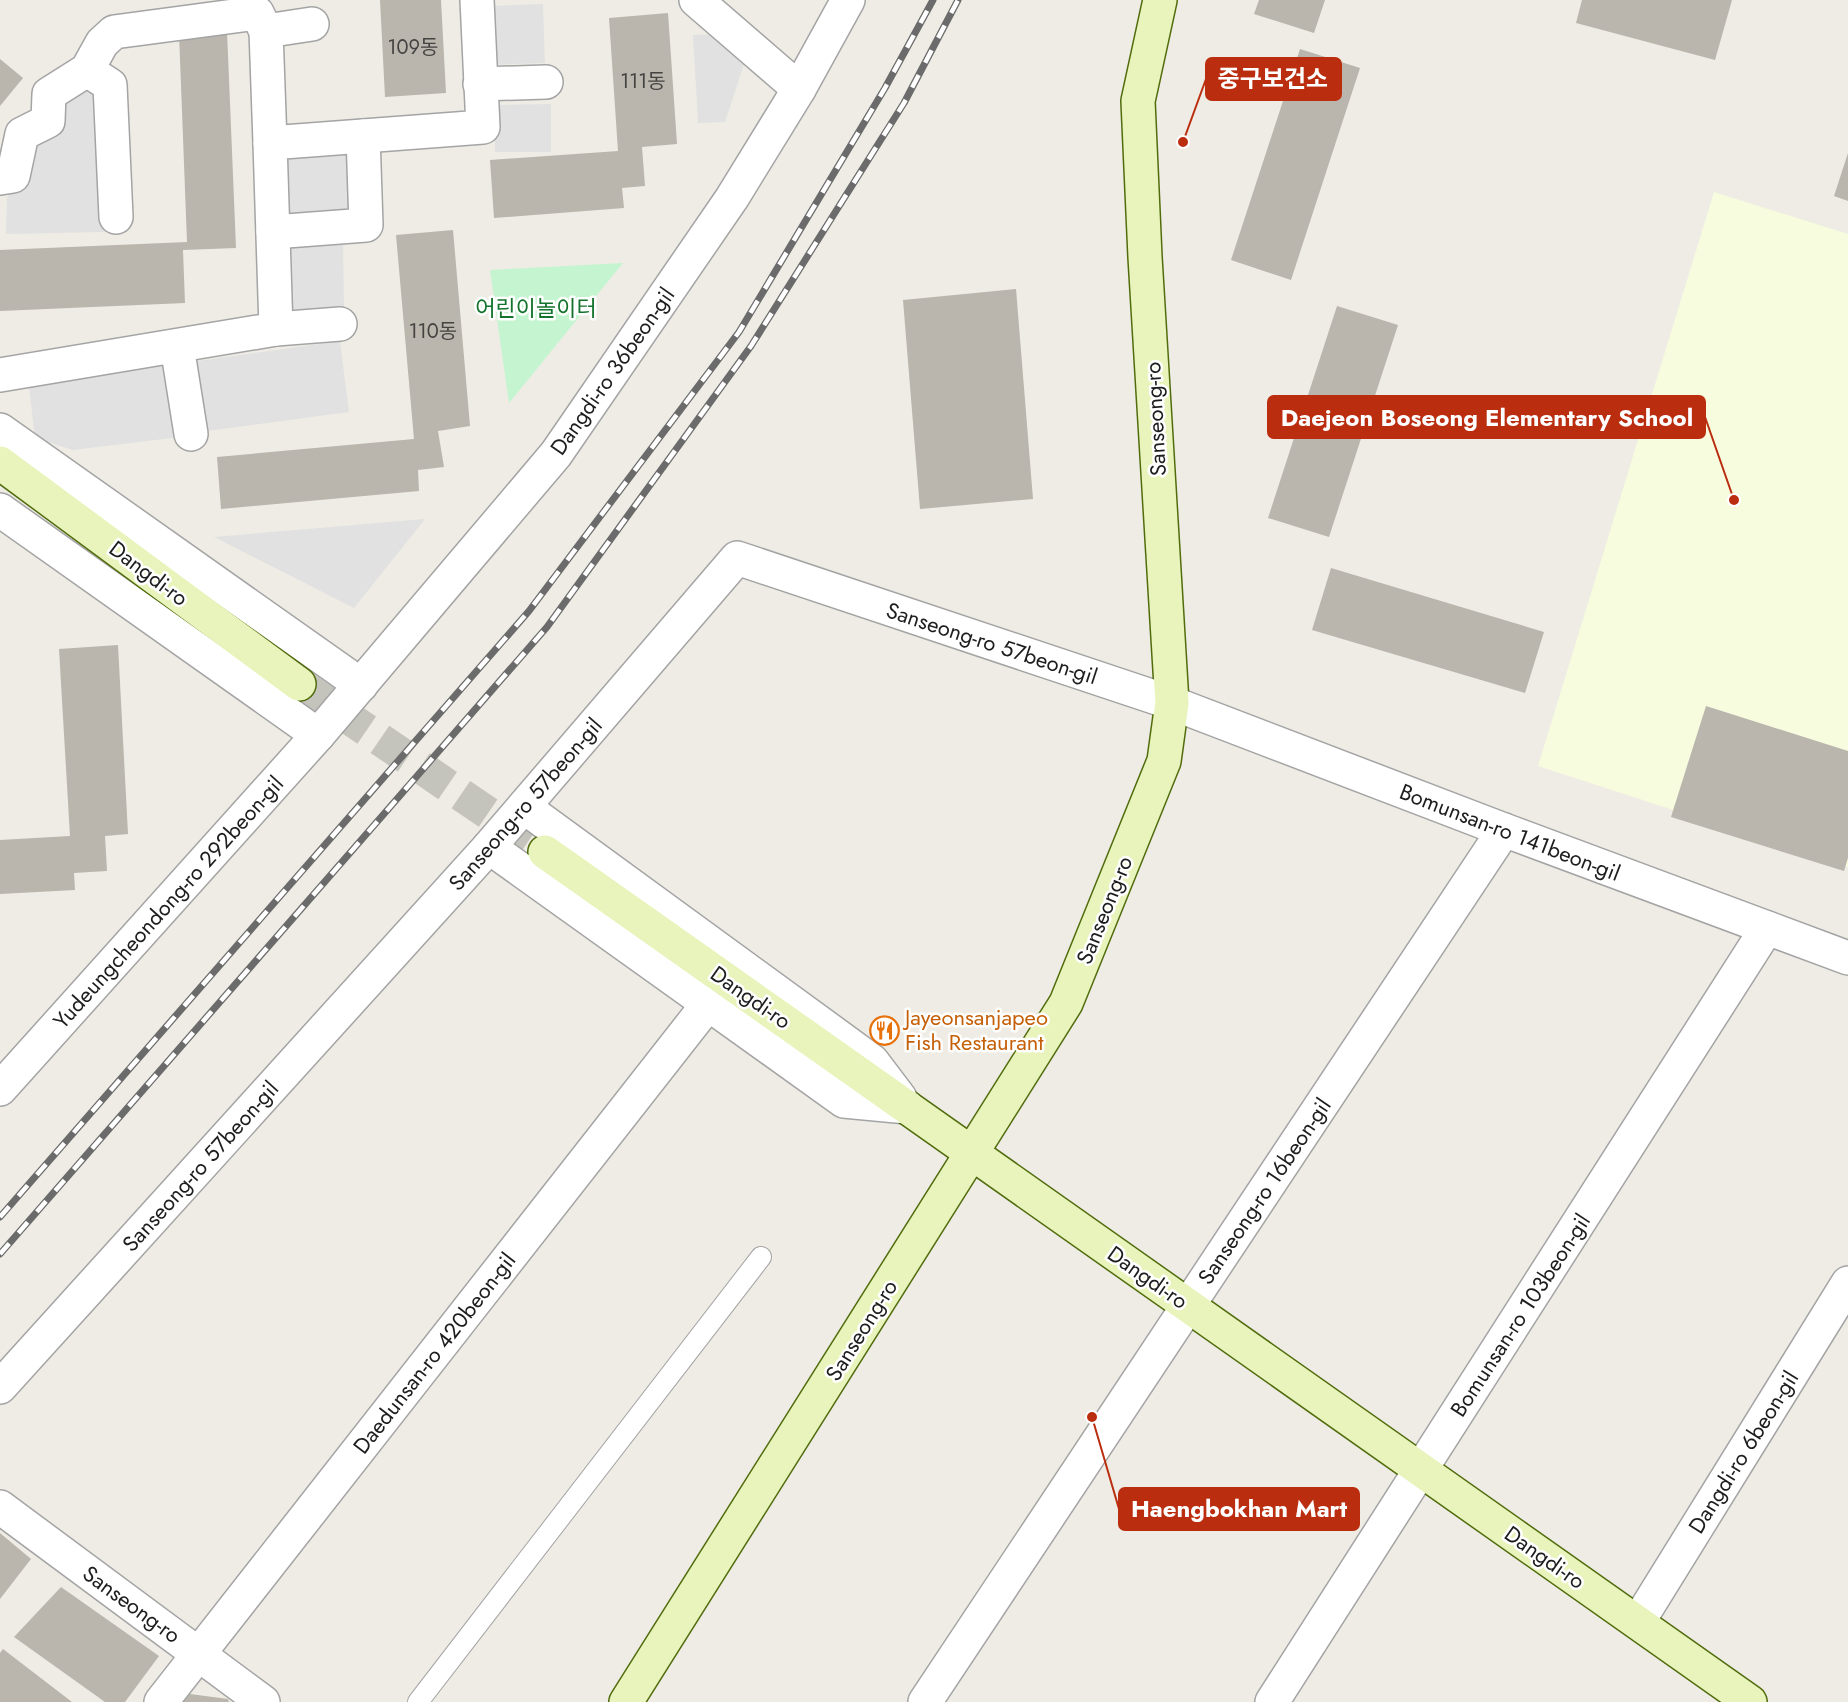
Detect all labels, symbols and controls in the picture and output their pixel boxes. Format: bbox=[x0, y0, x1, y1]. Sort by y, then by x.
house number: 109동 bbox=[388, 33, 438, 62]
callout: 중구보건소 bbox=[1206, 58, 1341, 100]
text: 중구보건소 bbox=[1218, 61, 1328, 96]
house number: 111동 bbox=[620, 67, 666, 96]
street label: Dangdi-ro 36beon-gil bbox=[542, 281, 682, 461]
park label: 어린이놀이터 bbox=[475, 292, 597, 324]
house number: 110동 bbox=[409, 317, 457, 346]
street label: Sanseong-ro bbox=[1136, 361, 1174, 477]
callout: Daejeon Boseong Elementary School bbox=[1268, 396, 1705, 438]
text: Daejeon Boseong Elementary School bbox=[1281, 400, 1693, 435]
street label: Dangdi-ro bbox=[103, 533, 195, 613]
street label: Sanseong-ro 57beon-gil bbox=[882, 594, 1102, 692]
street label: Sanseong-ro 57beon-gil bbox=[441, 710, 609, 898]
street label: Yudeungcheondong-ro 292beon-gil bbox=[45, 768, 291, 1036]
street label: Bomunsan-ro 141beon-gil bbox=[1395, 775, 1625, 889]
street label: Sanseong-ro bbox=[1068, 851, 1140, 969]
street label: Dangdi-ro bbox=[704, 958, 798, 1036]
place label: Jayeonsanjapeo Fish Restaurant bbox=[902, 1001, 1048, 1058]
restaurant icon: Jayeonsanjapeo Fish Restaurant bbox=[868, 1014, 900, 1046]
street label: Sanseong-ro 57beon-gil bbox=[114, 1073, 286, 1259]
street label: Sanseong-ro 16beon-gil bbox=[1190, 1091, 1338, 1291]
street label: Bomunsan-ro 103beon-gil bbox=[1442, 1207, 1598, 1423]
street label: Dangdi-ro bbox=[1101, 1238, 1195, 1316]
street label: Daedunsan-ro 420beon-gil bbox=[345, 1245, 523, 1461]
street label: Sanseong-ro bbox=[817, 1273, 905, 1387]
street label: Dangdi-ro 6beon-gil bbox=[1680, 1364, 1806, 1540]
callout: Haengbokhan Mart bbox=[1119, 1488, 1359, 1530]
text: Haengbokhan Mart bbox=[1131, 1491, 1347, 1526]
street label: Dangdi-ro bbox=[1498, 1518, 1592, 1596]
street label: Sanseong-ro bbox=[76, 1557, 188, 1651]

